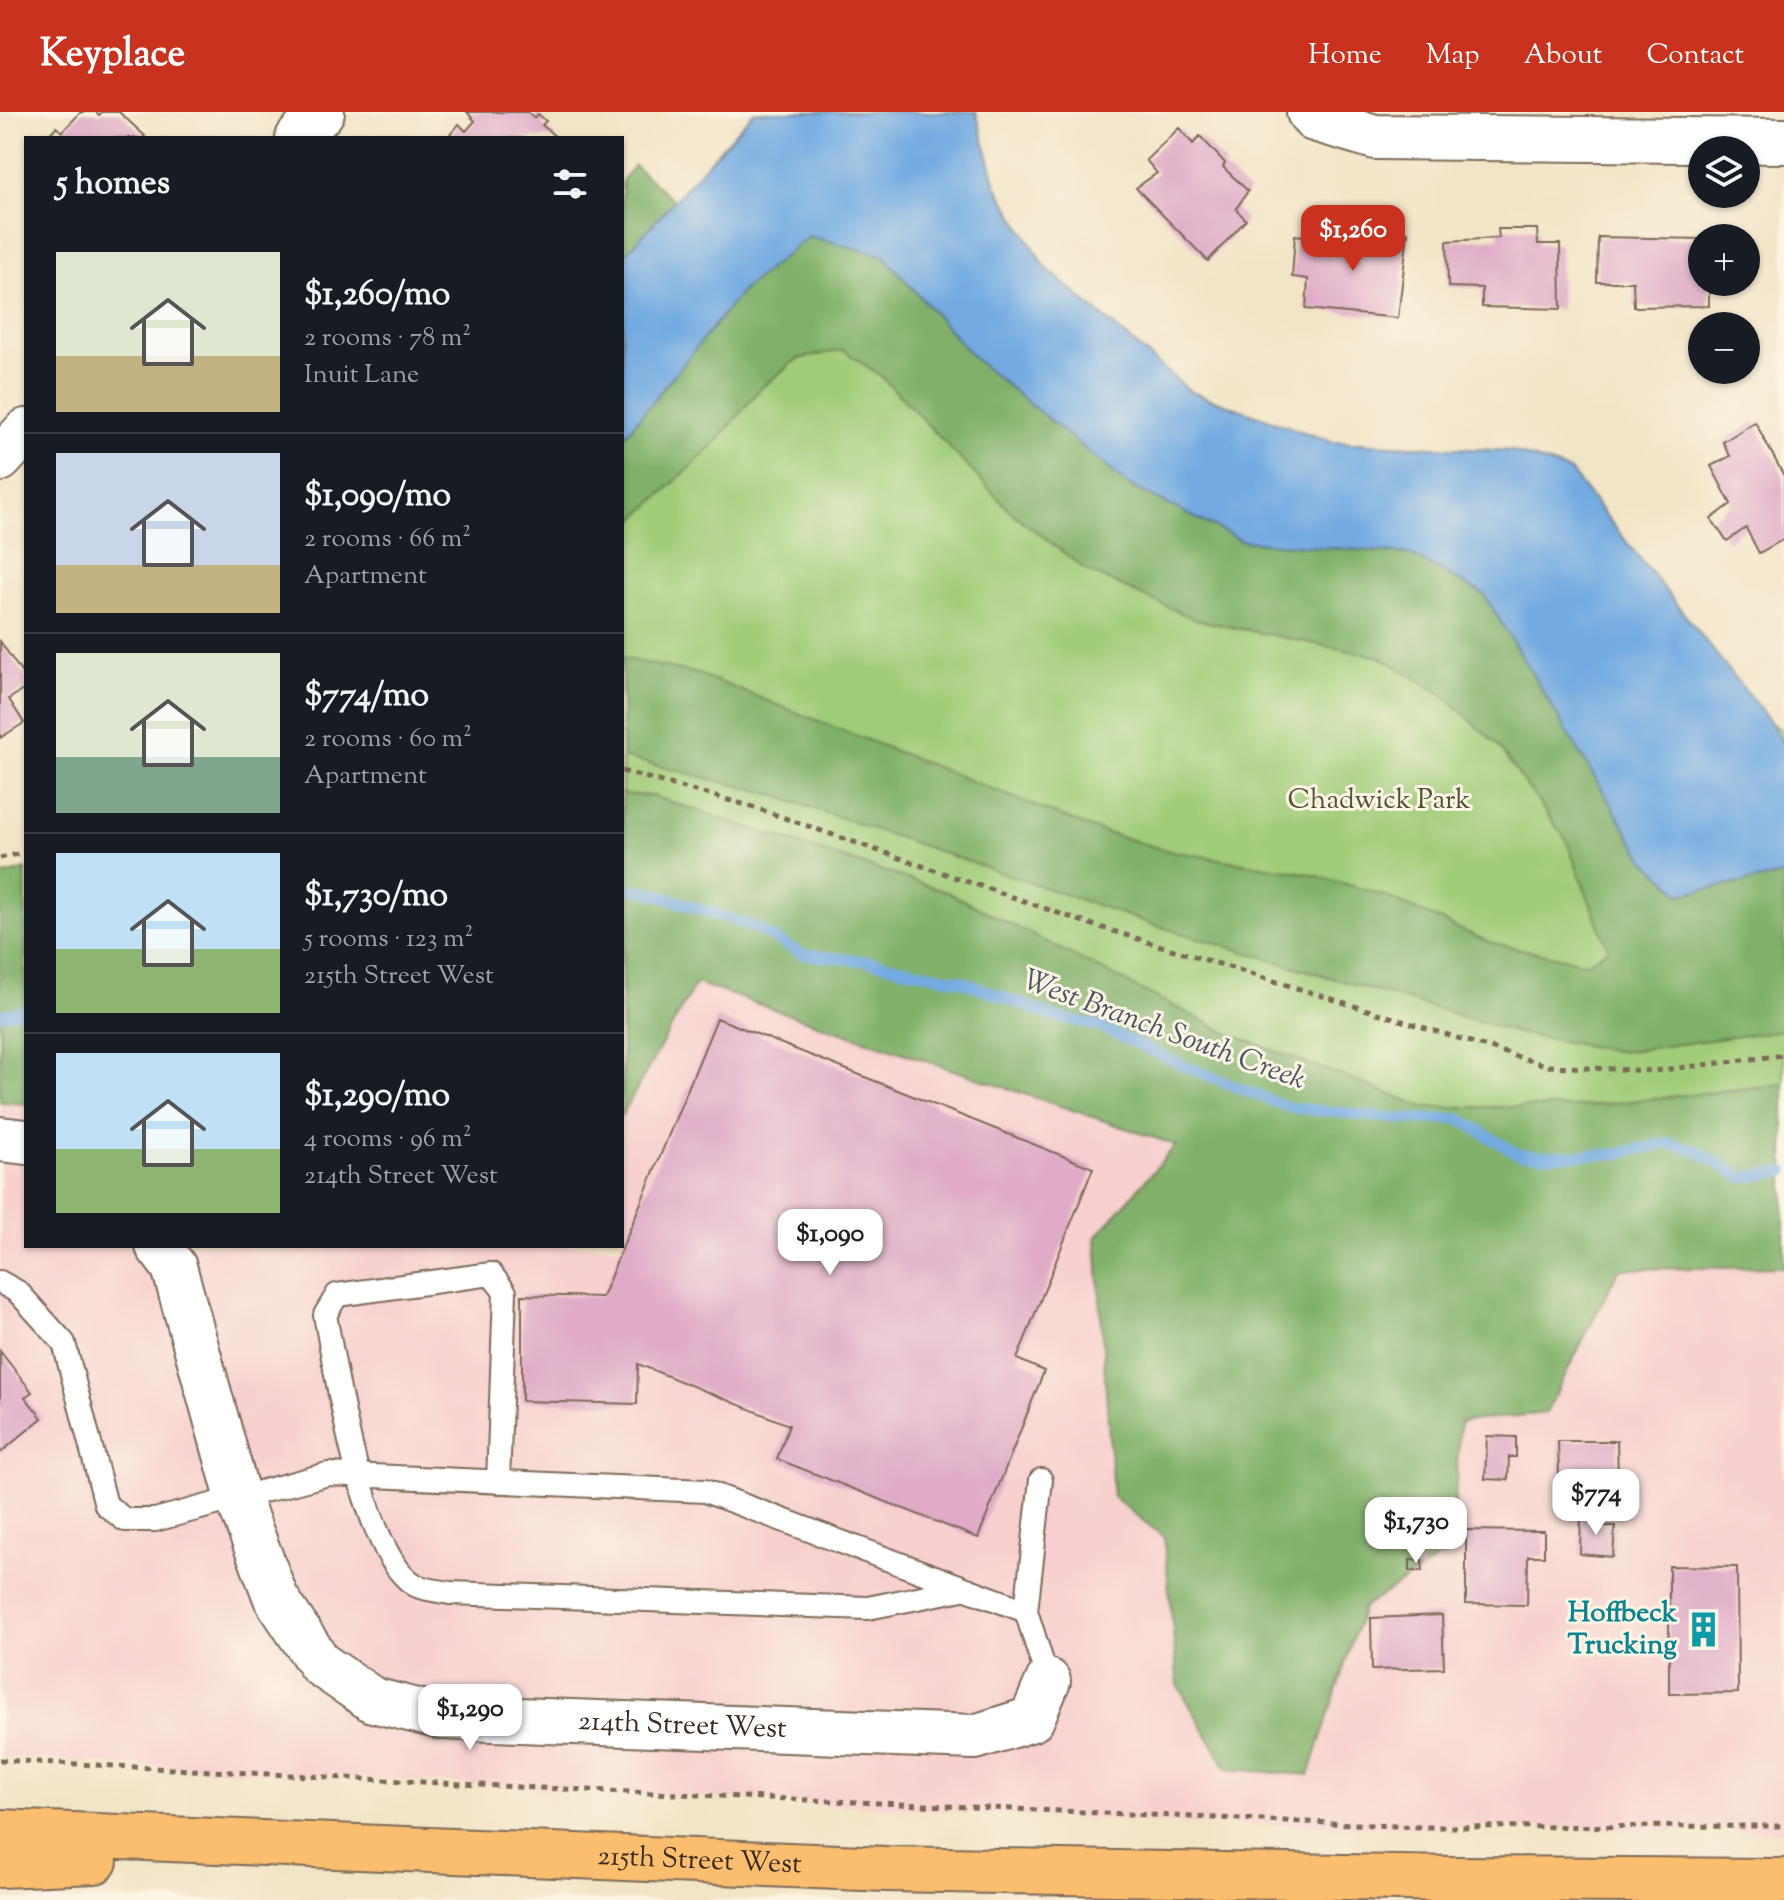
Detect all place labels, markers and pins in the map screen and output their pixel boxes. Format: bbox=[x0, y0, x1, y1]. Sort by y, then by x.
pin: $1,260 bbox=[1288, 205, 1418, 273]
pin: $1,090 bbox=[765, 1209, 895, 1277]
pin: $774 bbox=[1549, 1469, 1643, 1537]
pin: $1,730 bbox=[1351, 1497, 1481, 1565]
place label: Hoffbeck Trucking bbox=[1567, 1594, 1678, 1666]
building icon: Hoffbeck Trucking bbox=[1684, 1611, 1722, 1649]
pin: $1,290 bbox=[405, 1684, 535, 1752]

